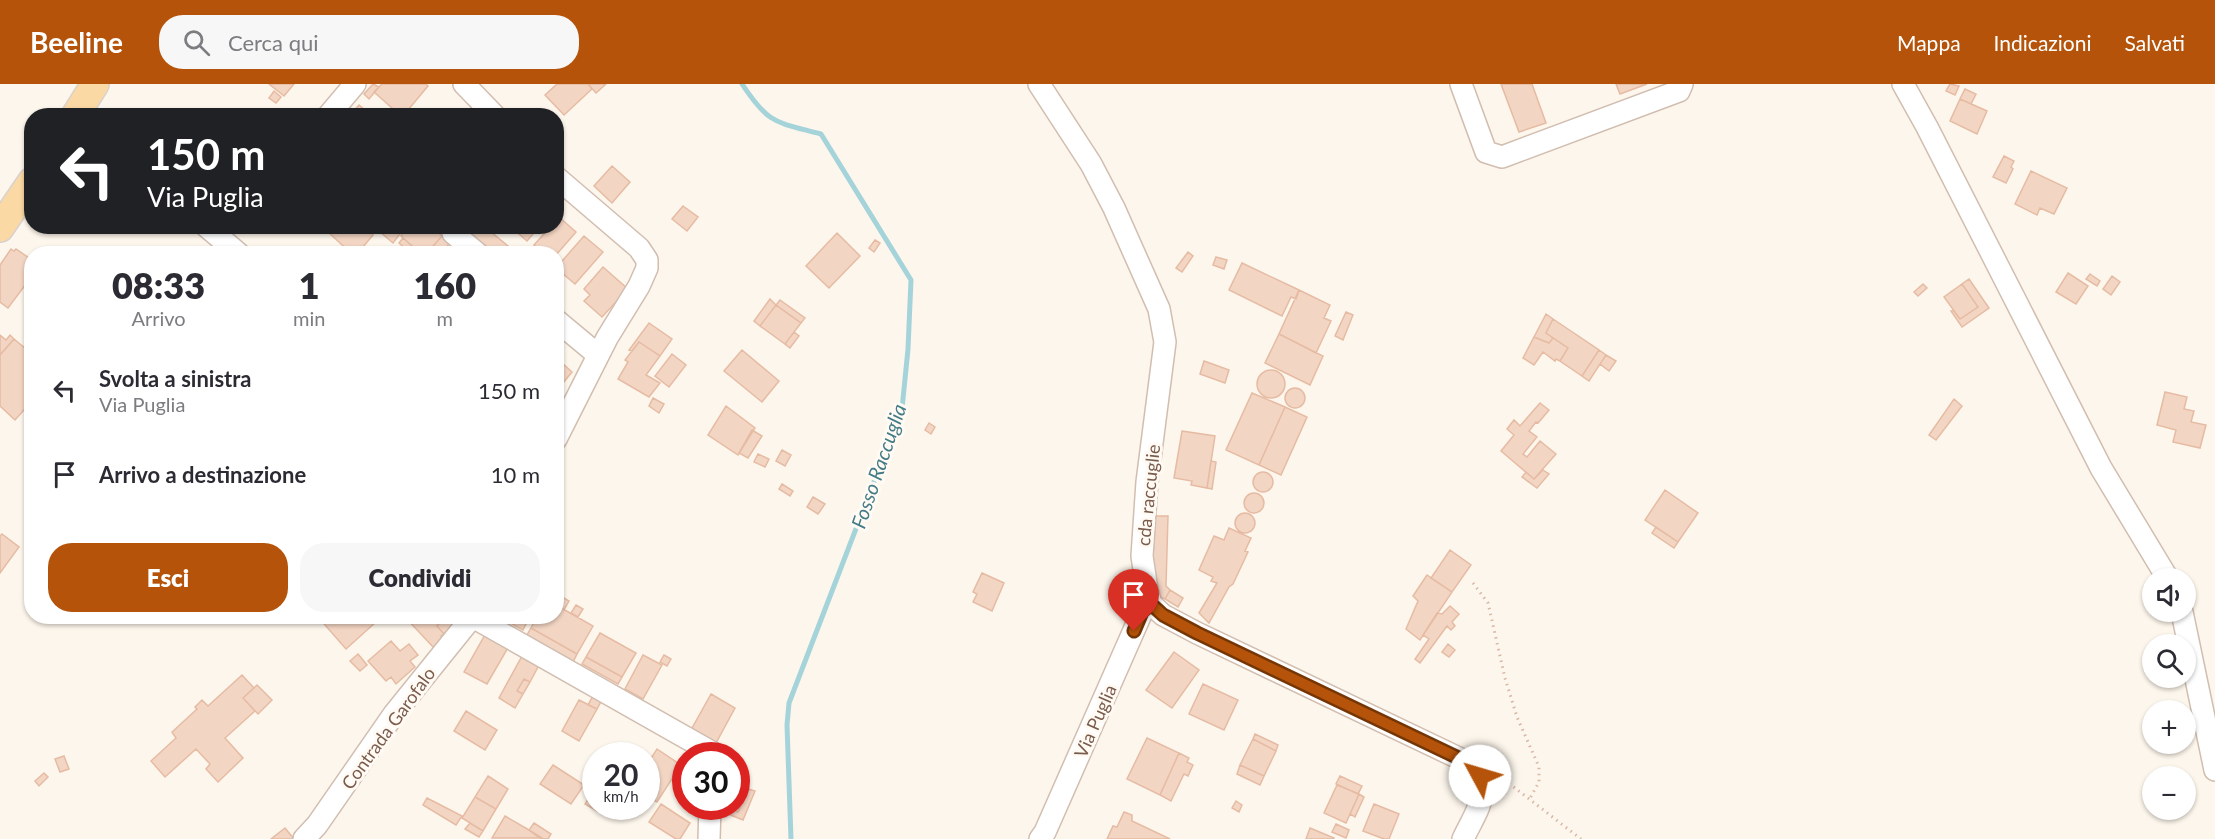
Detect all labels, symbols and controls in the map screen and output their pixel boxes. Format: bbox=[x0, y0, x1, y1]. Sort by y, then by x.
search box bbox=[159, 15, 579, 69]
text: Beeline bbox=[30, 25, 123, 59]
icon: search bbox=[180, 26, 213, 59]
text: Cerca qui bbox=[228, 29, 319, 56]
text: Mappa bbox=[1897, 30, 1961, 55]
text: Indicazioni bbox=[1994, 30, 2092, 55]
text: Salvati bbox=[2125, 30, 2185, 55]
text: 150 m bbox=[147, 129, 265, 179]
icon: left bbox=[48, 132, 126, 210]
text: Via Puglia bbox=[147, 180, 264, 213]
text: 08:33 bbox=[112, 263, 205, 307]
text: 1 bbox=[299, 263, 320, 307]
text: 160 bbox=[413, 263, 476, 307]
text: Arrivo bbox=[131, 306, 186, 330]
text: min bbox=[293, 306, 325, 330]
text: m bbox=[436, 306, 453, 330]
text: Svolta a sinistra bbox=[99, 365, 251, 392]
icon: left bbox=[48, 374, 81, 407]
text: 150 m bbox=[478, 377, 540, 404]
text: Via Puglia bbox=[99, 392, 185, 416]
water label: Fosso Raccuglia bbox=[845, 401, 911, 531]
street label: cda raccuglie bbox=[1132, 443, 1164, 547]
icon: arrive bbox=[48, 458, 81, 491]
text: Arrivo a destinazione bbox=[99, 461, 306, 488]
text: 10 m bbox=[491, 461, 540, 488]
button: Esci bbox=[48, 543, 288, 612]
button: Condividi bbox=[300, 543, 540, 612]
map controls bbox=[2142, 568, 2196, 820]
button: sound bbox=[2142, 568, 2196, 622]
pin bbox=[1108, 569, 1159, 631]
icon: arrive bbox=[1117, 578, 1150, 611]
button: search bbox=[2142, 634, 2196, 688]
street label: Contrada Garofalo bbox=[336, 663, 440, 793]
street label: Via Puglia bbox=[1069, 681, 1121, 761]
button: + bbox=[2142, 700, 2196, 754]
speed limit sign: 30 bbox=[672, 742, 750, 820]
position arrow bbox=[1448, 744, 1512, 808]
text: 20 bbox=[604, 756, 638, 792]
button: − bbox=[2142, 766, 2196, 820]
text: km/h bbox=[603, 787, 639, 805]

